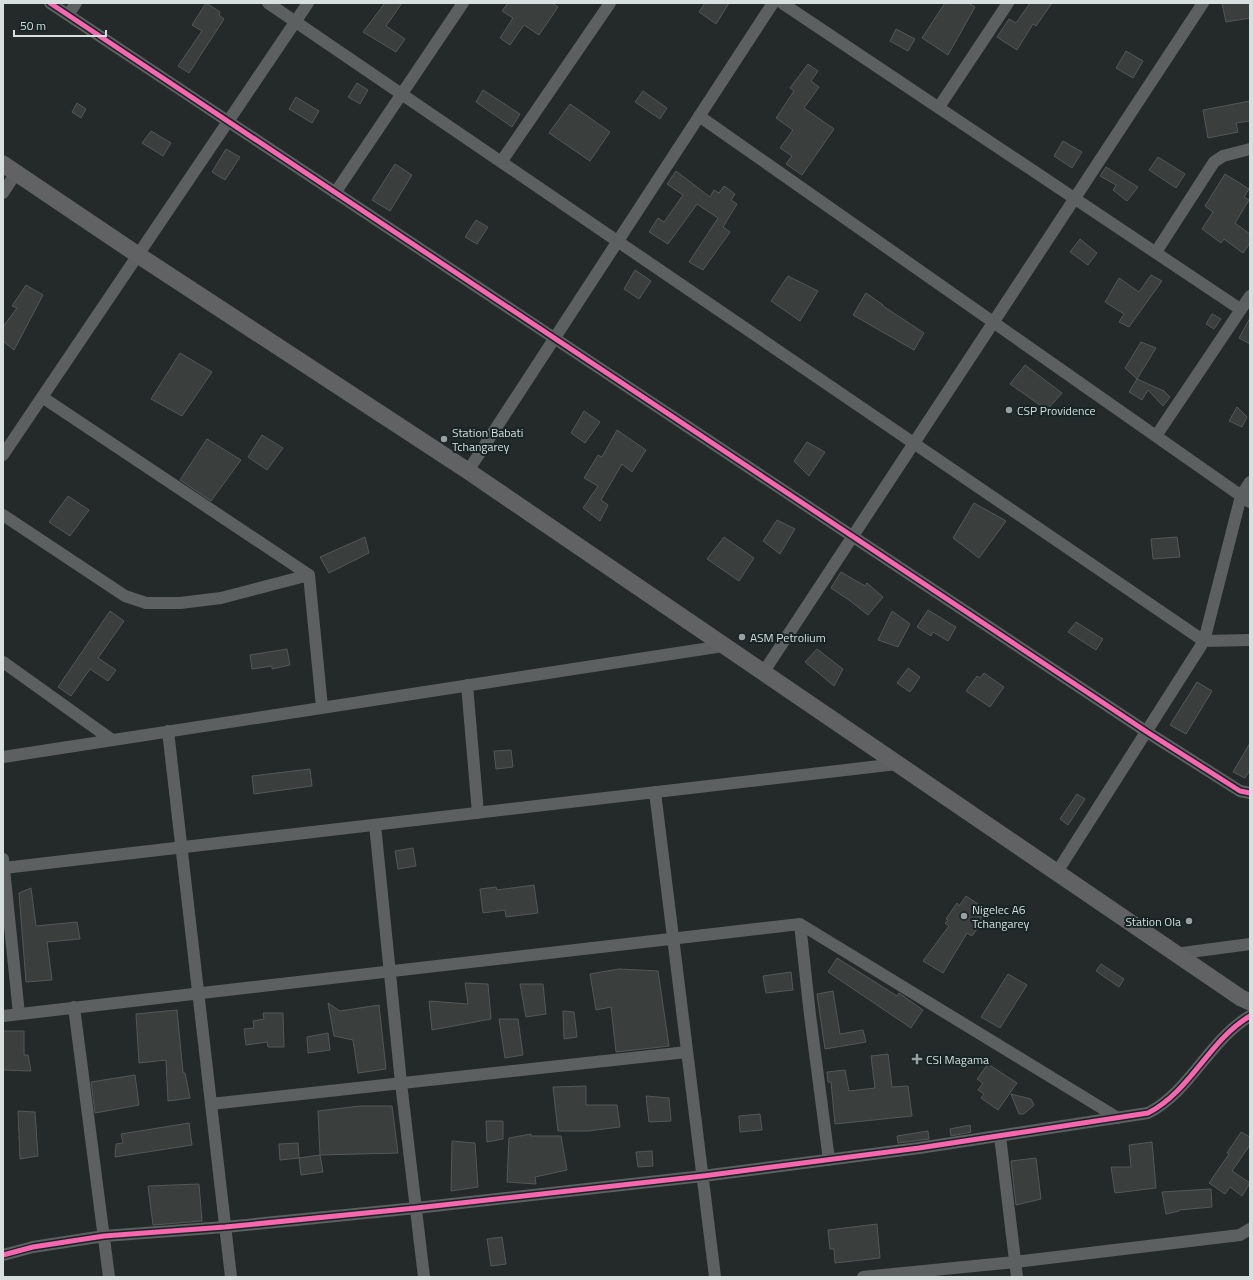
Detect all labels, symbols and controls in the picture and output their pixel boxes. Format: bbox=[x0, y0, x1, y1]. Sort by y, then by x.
scale bar bbox=[14, 12, 106, 38]
text: 50 m bbox=[20, 16, 46, 35]
place label: CSP Providence bbox=[1017, 401, 1096, 420]
marker: CSP Providence bbox=[1004, 405, 1014, 415]
place label: Station Babati Tchangarey bbox=[452, 423, 523, 456]
marker: Station Babati Tchangarey bbox=[439, 434, 449, 444]
place label: ASM Petrolium bbox=[750, 628, 826, 647]
marker: ASM Petrolium bbox=[737, 632, 747, 642]
place label: Nigelec A6 Tchangarey bbox=[972, 900, 1030, 933]
marker: Nigelec A6 Tchangarey bbox=[959, 911, 969, 921]
place label: Station Ola bbox=[1125, 912, 1181, 931]
marker: Station Ola bbox=[1184, 916, 1194, 926]
place label: CSI Magama bbox=[926, 1050, 989, 1069]
marker: CSI Magama bbox=[911, 1053, 923, 1065]

